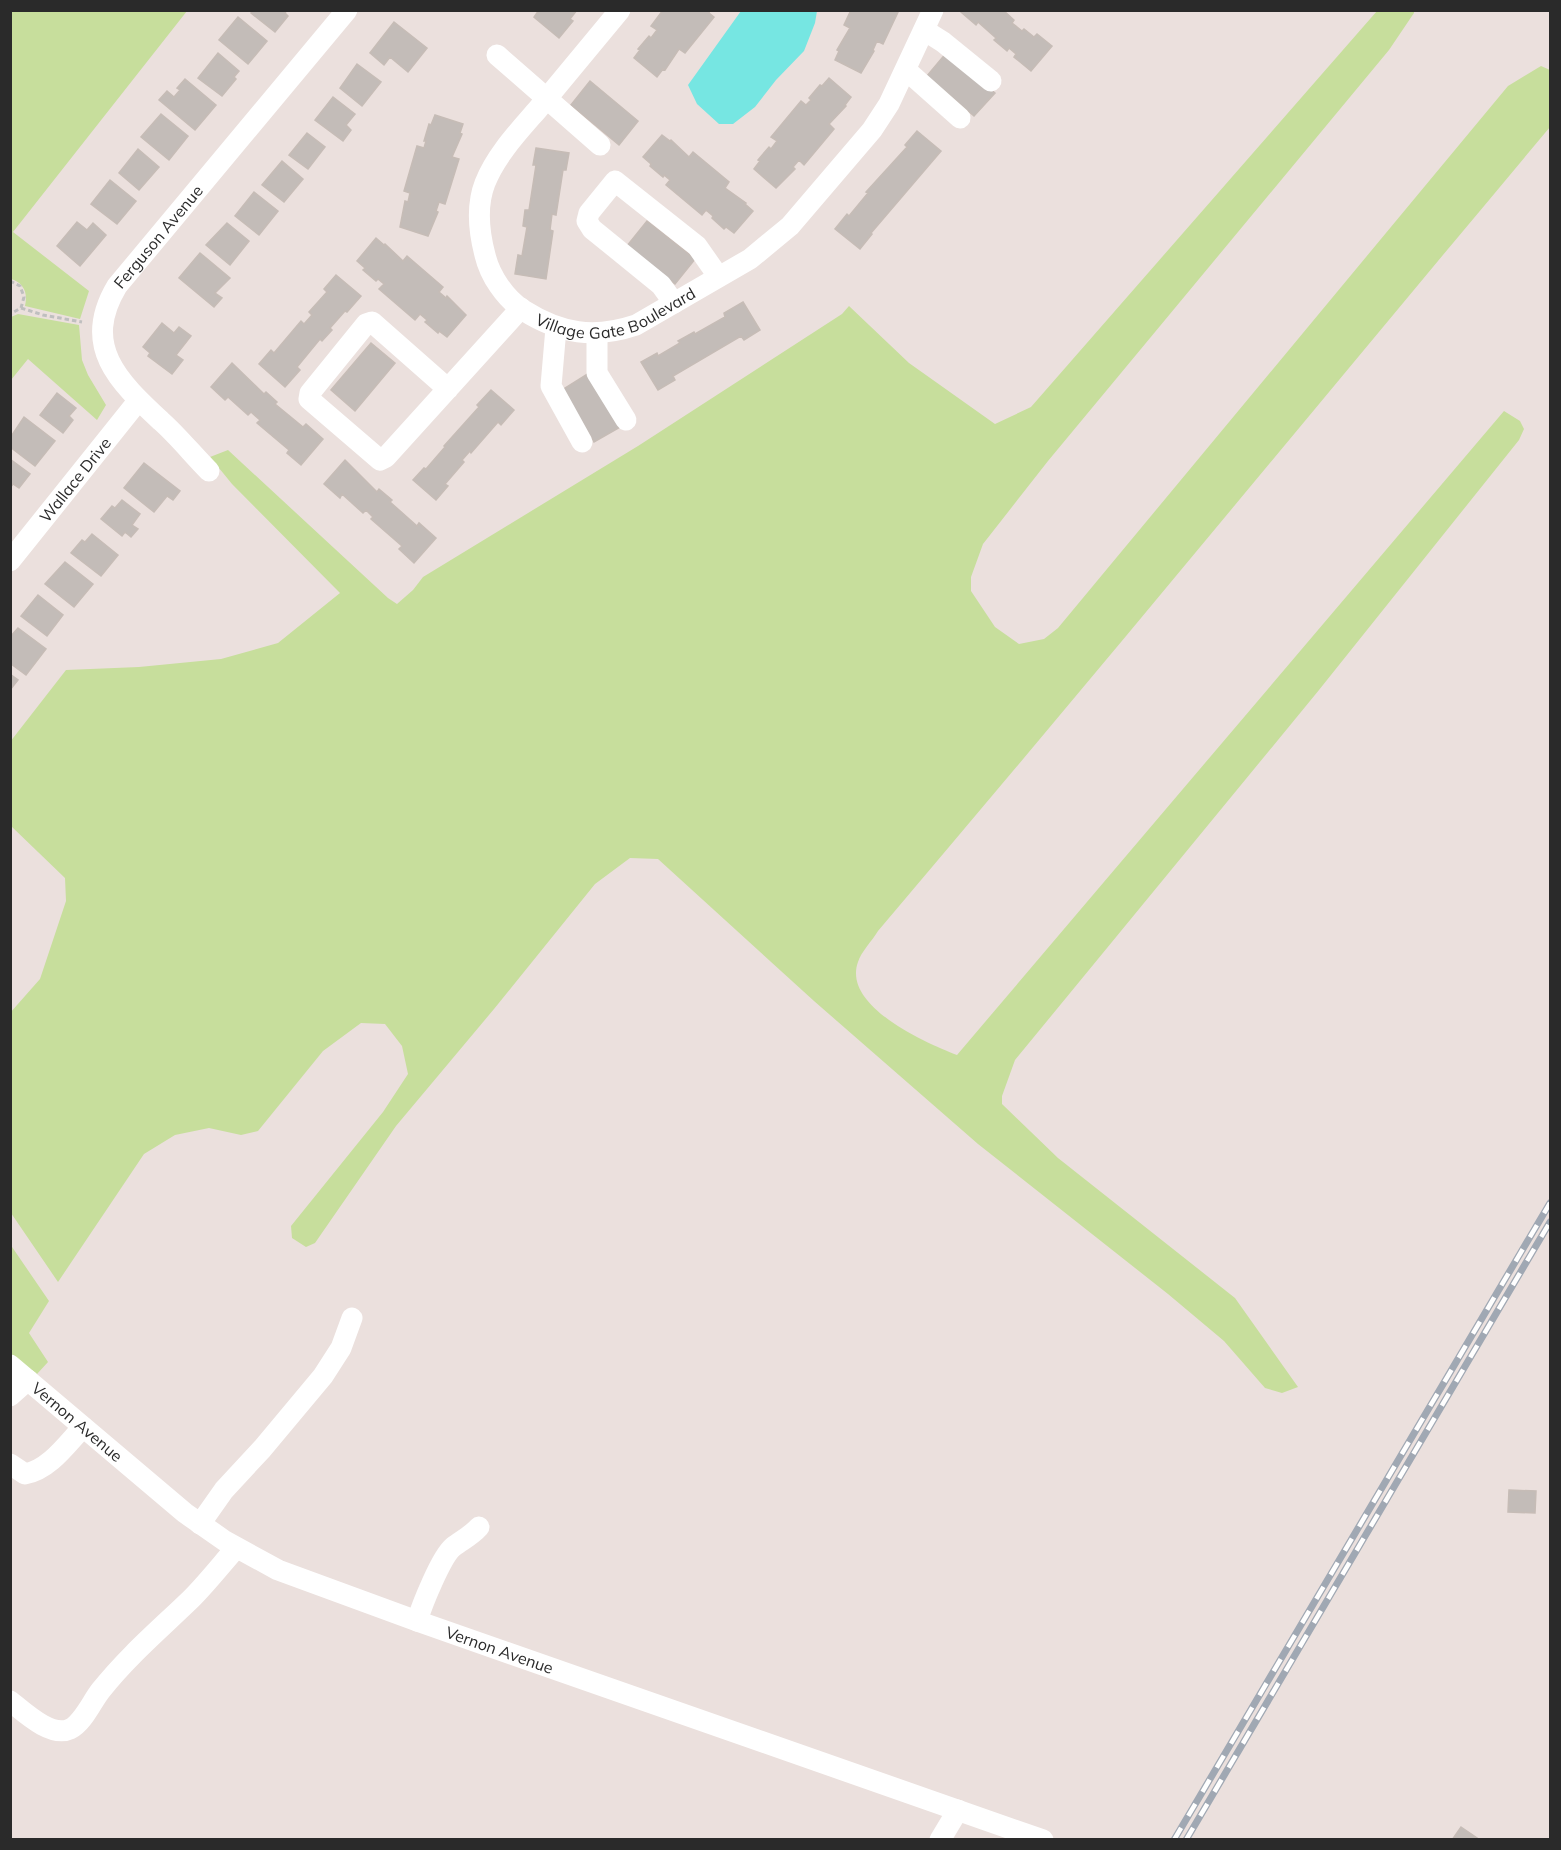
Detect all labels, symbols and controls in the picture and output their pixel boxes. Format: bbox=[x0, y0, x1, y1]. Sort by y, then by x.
street label: Ferguson Avenue bbox=[109, 181, 207, 292]
street label: Village Gate Boulevard bbox=[532, 283, 699, 343]
street label: Wallace Drive bbox=[35, 433, 115, 526]
street label: Vernon Avenue bbox=[28, 1378, 127, 1466]
street label: Vernon Avenue bbox=[443, 1622, 556, 1678]

